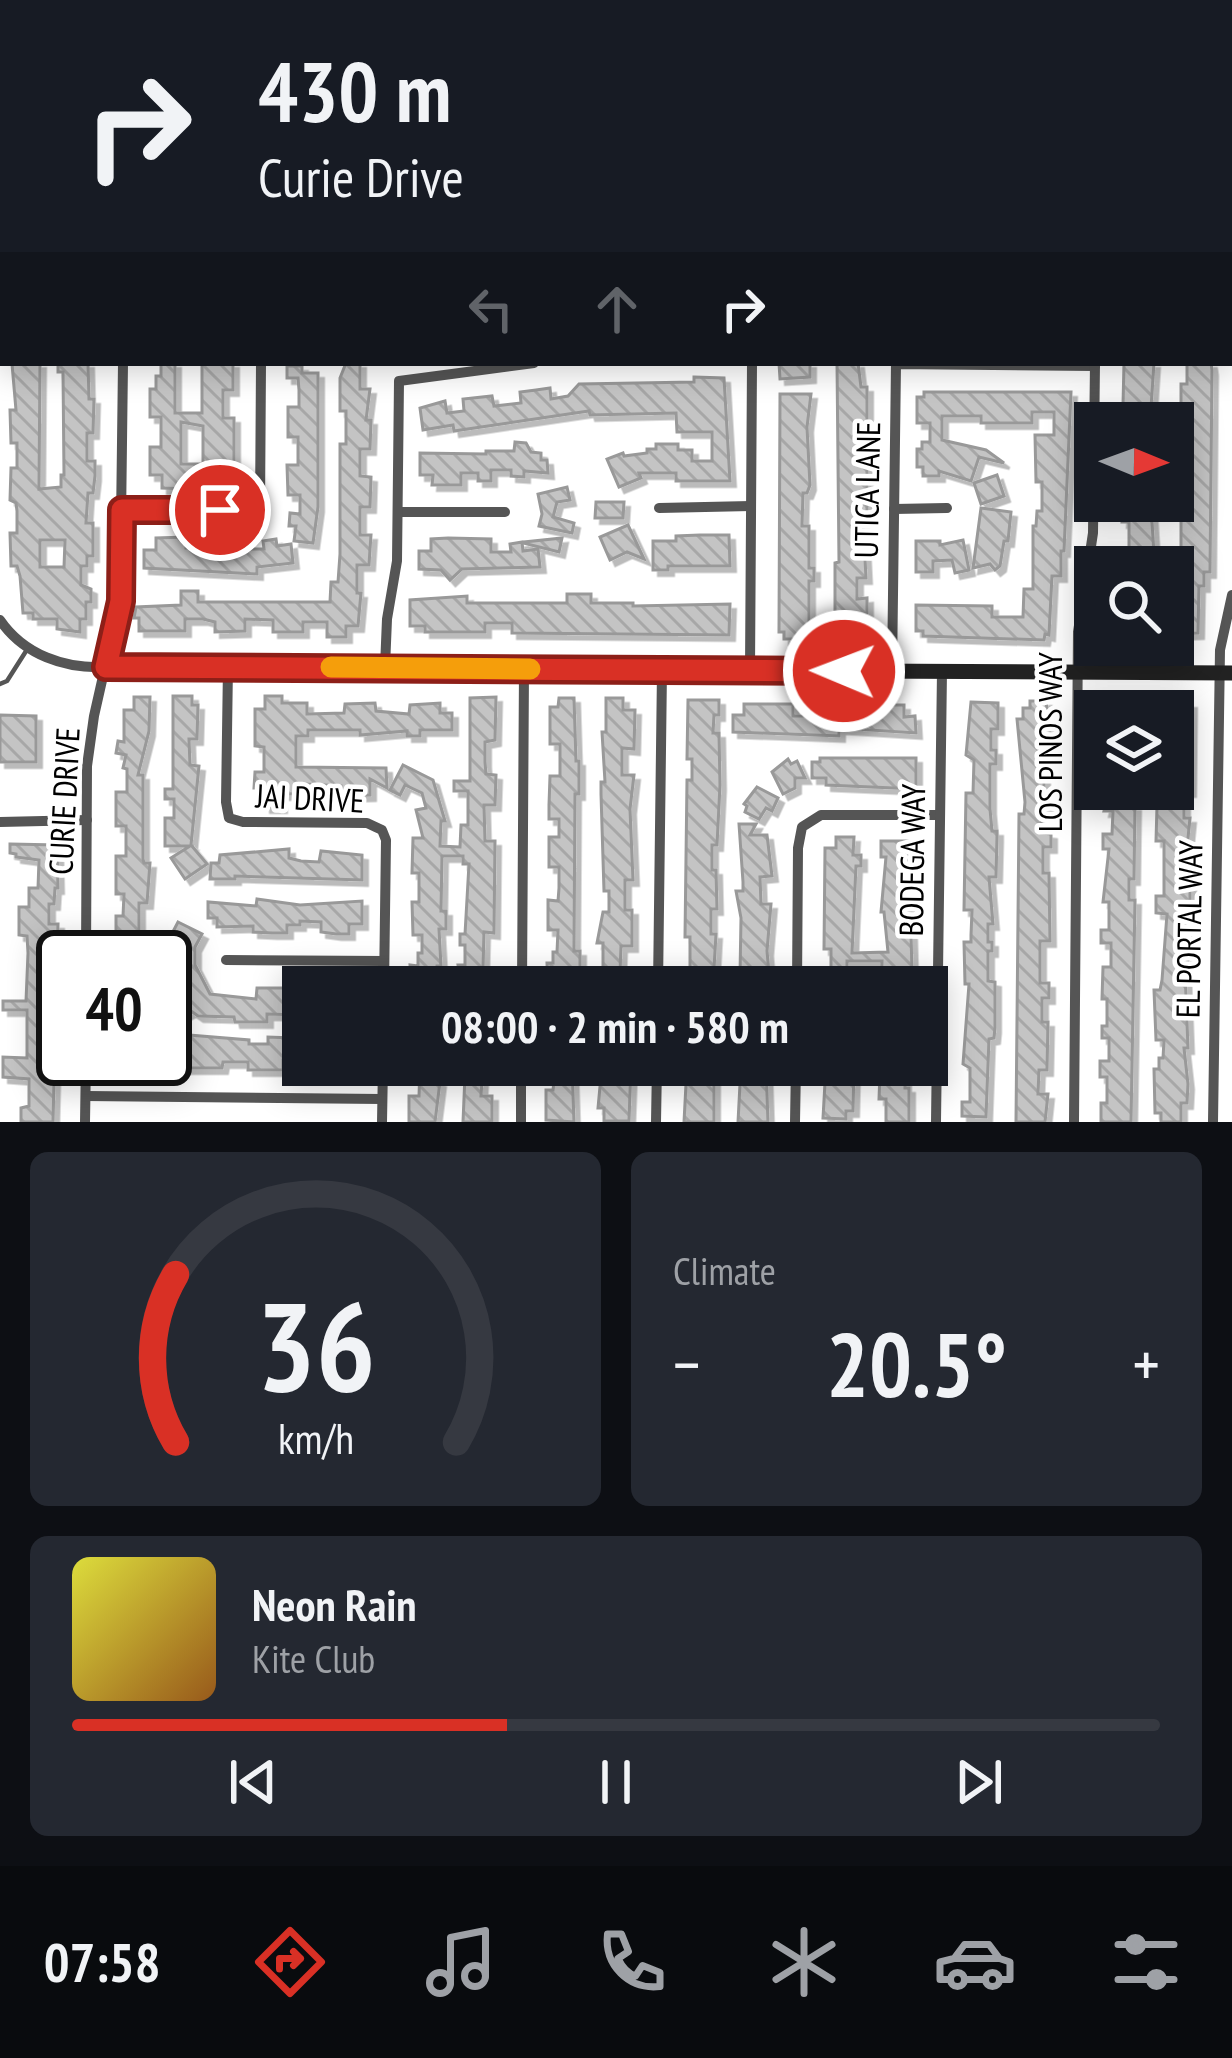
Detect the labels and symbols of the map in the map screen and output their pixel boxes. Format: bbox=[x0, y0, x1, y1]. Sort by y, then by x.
north arrow bbox=[1074, 402, 1194, 522]
street label: UTICA LANE bbox=[844, 421, 889, 559]
pin bbox=[169, 459, 271, 561]
position arrow bbox=[781, 608, 907, 734]
street label: LOS PINOS WAY bbox=[1028, 652, 1071, 832]
street label: CURIE DRIVE bbox=[38, 726, 89, 876]
street label: JAI DRIVE bbox=[254, 773, 365, 822]
street label: BODEGA WAY bbox=[889, 783, 934, 937]
street label: EL PORTAL WAY bbox=[1165, 840, 1212, 1018]
speed limit sign: 40 bbox=[36, 930, 192, 1086]

